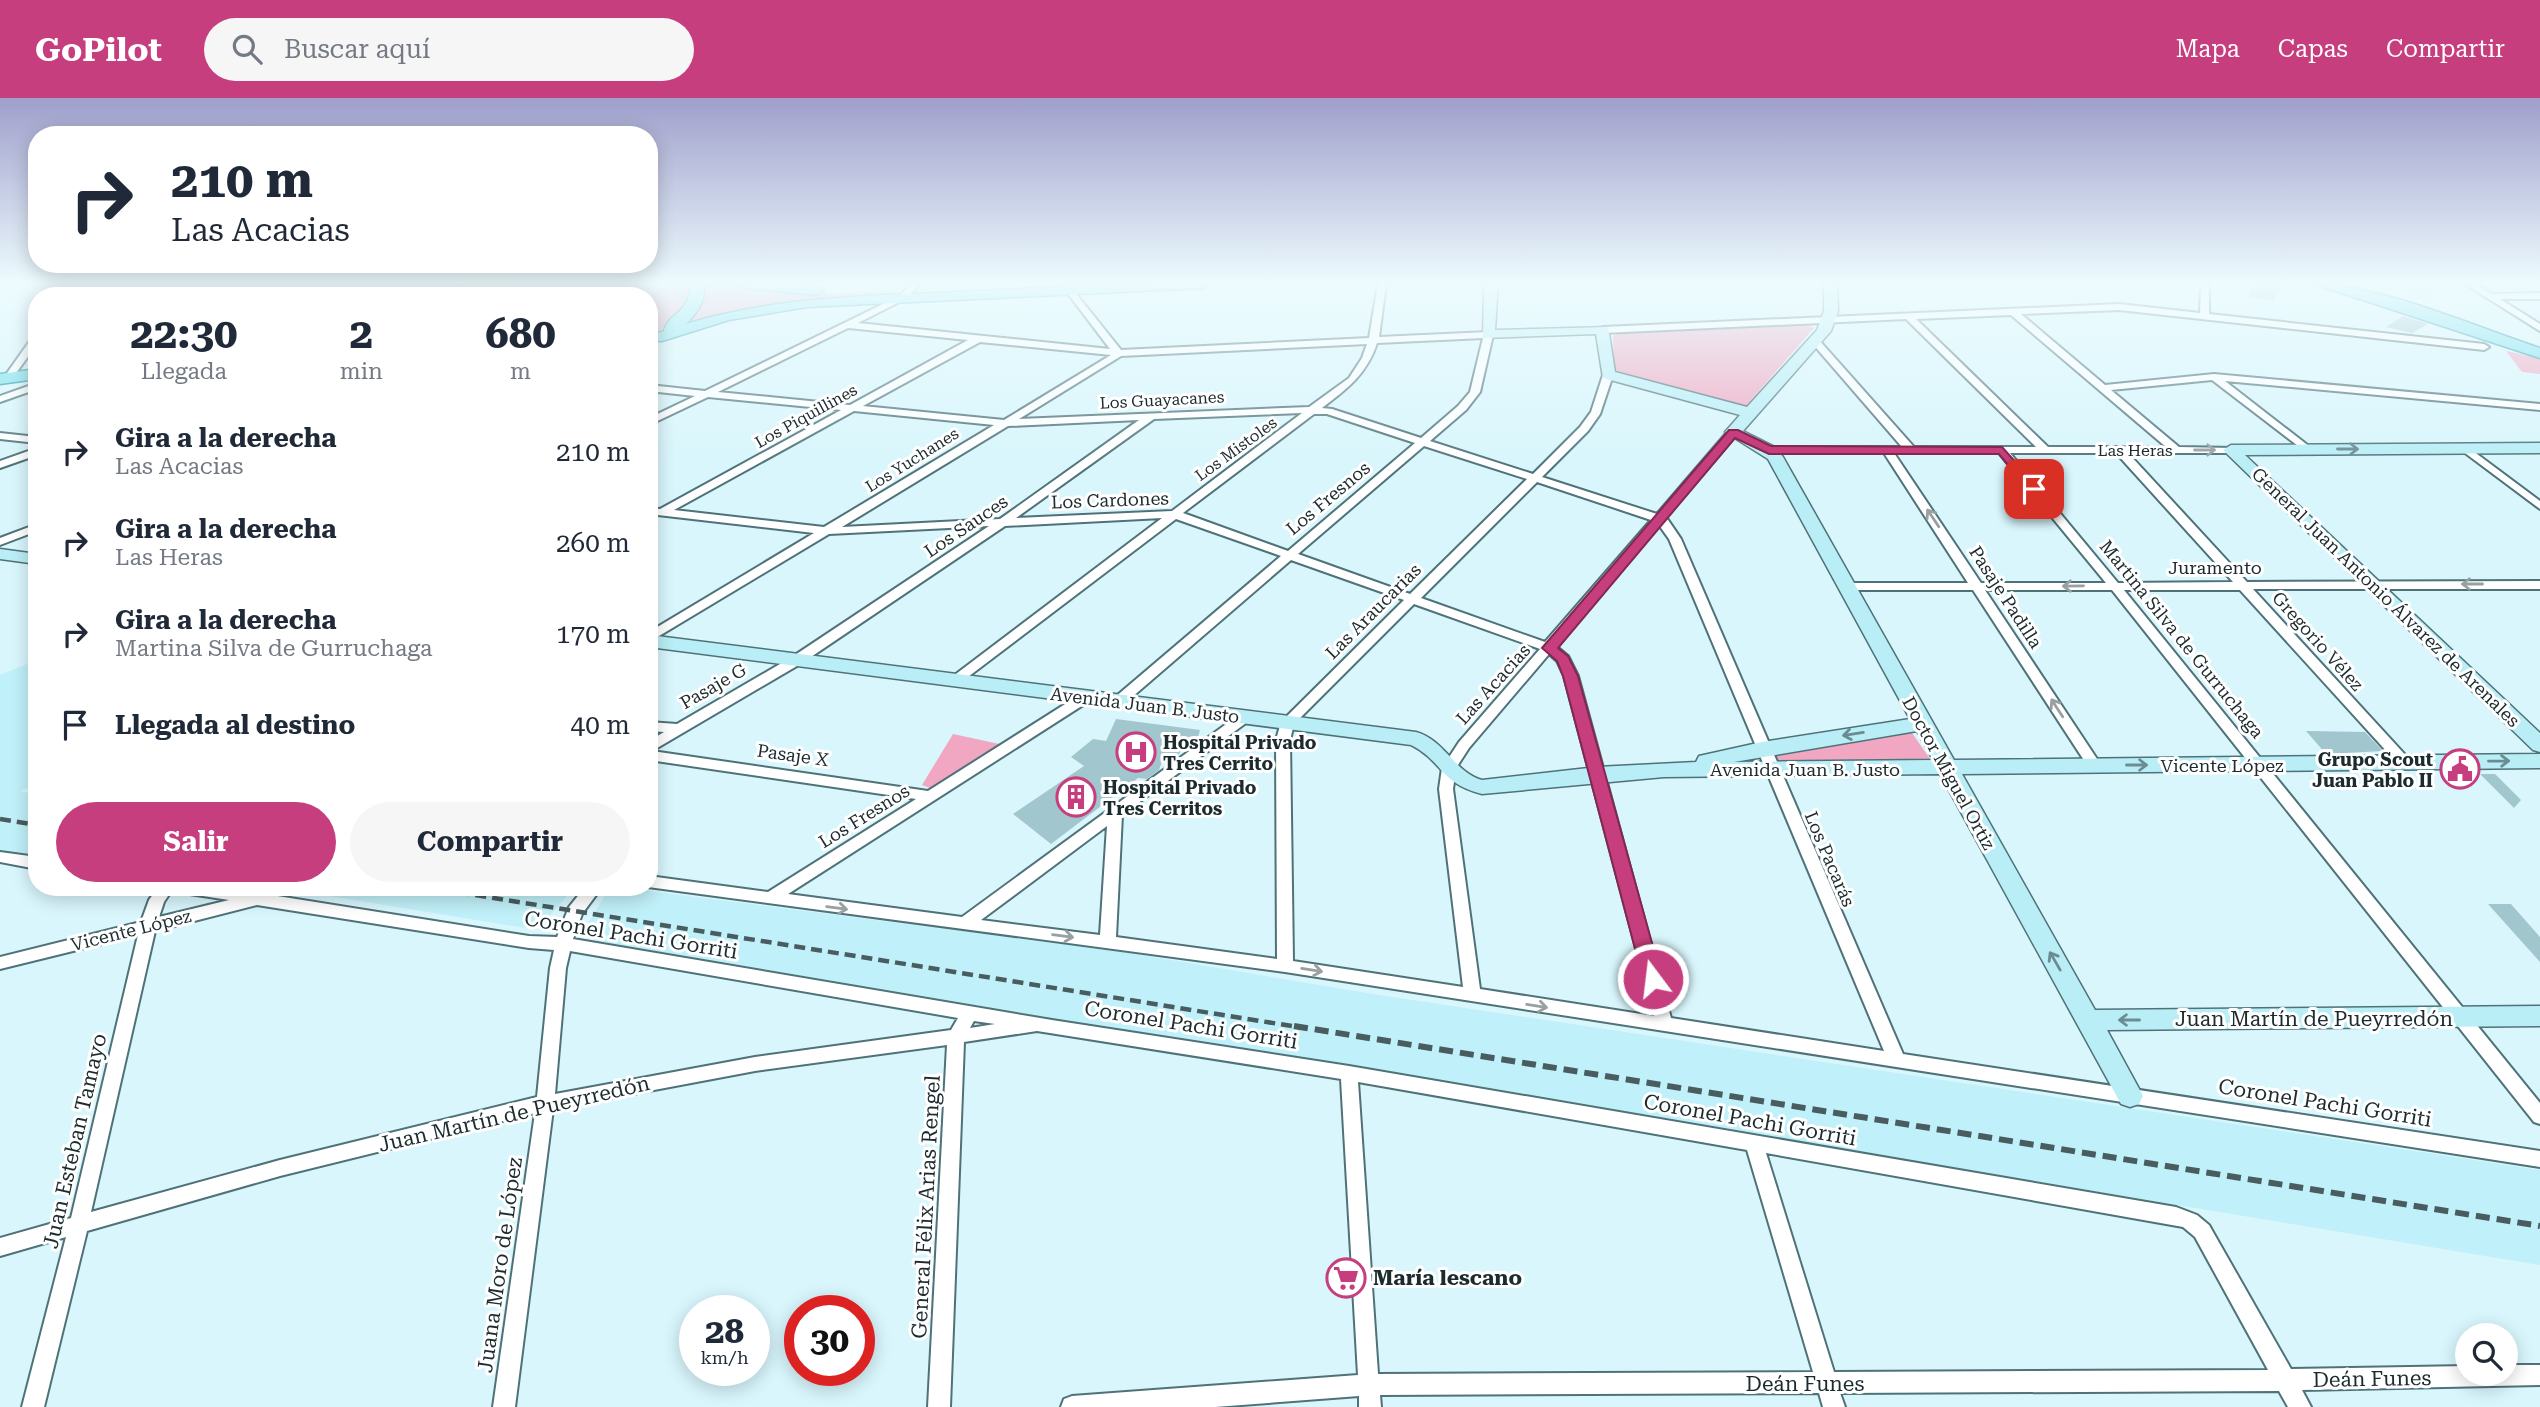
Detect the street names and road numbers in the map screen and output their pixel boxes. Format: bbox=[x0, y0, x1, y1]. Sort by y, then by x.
street label: Los Piquillines bbox=[752, 380, 861, 452]
street label: Los Guayacanes bbox=[1099, 387, 1225, 413]
street label: Los Mistoles bbox=[1191, 413, 1281, 485]
street label: Los Yuchanes bbox=[862, 424, 962, 496]
street label: Las Heras bbox=[2097, 441, 2173, 460]
street label: Los Fresnos bbox=[1282, 457, 1374, 539]
street label: General Juan Antonio Álvarez de Arenales bbox=[2248, 463, 2524, 731]
street label: Los Cardones bbox=[1051, 487, 1169, 513]
street label: Los Sauces bbox=[920, 490, 1012, 562]
street label: Martina Silva de Gurruchaga bbox=[2096, 536, 2269, 742]
street label: Pasaje Padilla bbox=[1965, 542, 2047, 652]
street label: Juramento bbox=[2168, 557, 2262, 578]
street label: Las Araucarias bbox=[1321, 559, 1425, 663]
street label: Gregorio Vélez bbox=[2268, 587, 2368, 695]
street label: Las Acacias bbox=[1452, 640, 1534, 728]
street label: Pasaje G bbox=[676, 659, 750, 713]
street label: Avenida Juan B. Justo bbox=[1049, 683, 1241, 727]
street label: Doctor Miguel Ortiz bbox=[1898, 693, 2000, 854]
street label: Pasaje X bbox=[756, 740, 830, 770]
street label: Vicente López bbox=[2160, 755, 2284, 776]
street label: Avenida Juan B. Justo bbox=[1710, 759, 1900, 780]
street label: Los Fresnos bbox=[815, 780, 913, 852]
street label: Los Pacarás bbox=[1801, 808, 1859, 910]
street label: Vicente López bbox=[69, 905, 194, 955]
street label: Coronel Pachi Gorriti bbox=[523, 906, 740, 964]
street label: Coronel Pachi Gorriti bbox=[1083, 996, 1300, 1054]
street label: Juan Martín de Pueyrredón bbox=[2175, 1007, 2453, 1031]
street label: Juan Esteban Tamayo bbox=[39, 1031, 111, 1251]
street label: Juan Martín de Pueyrredón bbox=[376, 1071, 653, 1157]
street label: General Félix Arias Rengel bbox=[907, 1074, 945, 1339]
street label: Coronel Pachi Gorriti bbox=[2217, 1074, 2434, 1132]
street label: Coronel Pachi Gorriti bbox=[1642, 1089, 1859, 1151]
street label: Juana Moro de López bbox=[473, 1156, 527, 1374]
street label: Deán Funes bbox=[2312, 1366, 2432, 1392]
street label: Deán Funes bbox=[1746, 1372, 1864, 1396]

